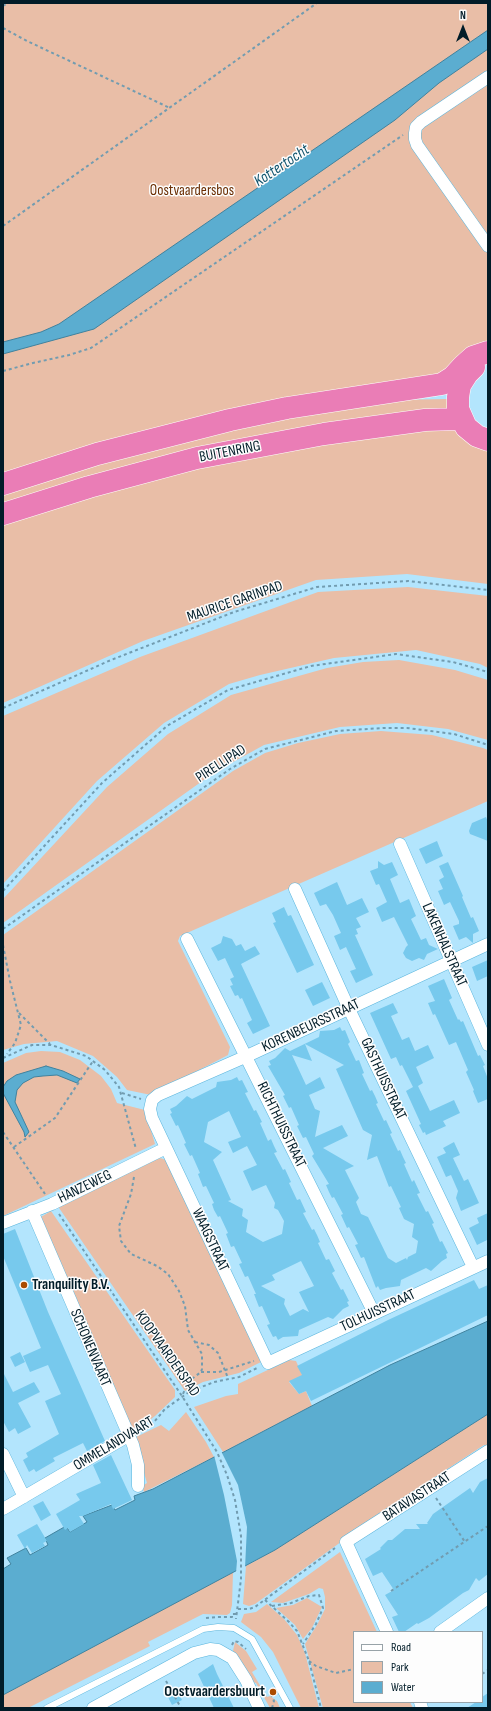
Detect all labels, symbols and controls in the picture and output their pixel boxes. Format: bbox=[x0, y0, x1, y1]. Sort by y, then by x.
north arrow bbox=[443, 8, 483, 48]
text: N bbox=[460, 9, 466, 22]
water label: Kottertocht bbox=[251, 141, 313, 191]
park label: Oostvaardersbos bbox=[150, 182, 234, 200]
street label: BUITENRING bbox=[198, 437, 262, 467]
street label: MAURICE GARINPAD bbox=[185, 577, 285, 627]
street label: PIRELLIPAD bbox=[192, 741, 250, 787]
street label: LAKENHALSTRAAT bbox=[417, 900, 471, 990]
street label: KORENBEURSSTRAAT bbox=[259, 995, 363, 1057]
street label: GASTHUISSTRAAT bbox=[356, 1035, 410, 1123]
street label: RICHTHUISSTRAAT bbox=[253, 1079, 309, 1171]
street label: HANZEWEG bbox=[55, 1166, 115, 1208]
street label: WAAGSTRAAT bbox=[188, 1206, 232, 1274]
place label: Tranquility B.V. bbox=[32, 1276, 110, 1294]
marker: Tranquility B.V. bbox=[19, 1280, 29, 1290]
street label: TOLHUISSTRAAT bbox=[338, 1286, 418, 1336]
street label: SCHONENVAART bbox=[66, 1307, 114, 1389]
street label: KOOPVAARDERSPAD bbox=[131, 1308, 203, 1400]
street label: OMMELANDVAART bbox=[71, 1413, 157, 1475]
street label: BATAVIASTRAAT bbox=[379, 1468, 455, 1526]
legend bbox=[353, 1631, 483, 1703]
text: Road bbox=[391, 1640, 411, 1655]
text: Park bbox=[391, 1660, 409, 1675]
text: Water bbox=[391, 1680, 415, 1695]
place label: Oostvaardersbuurt bbox=[164, 1683, 265, 1701]
marker: Oostvaardersbuurt bbox=[268, 1687, 278, 1697]

